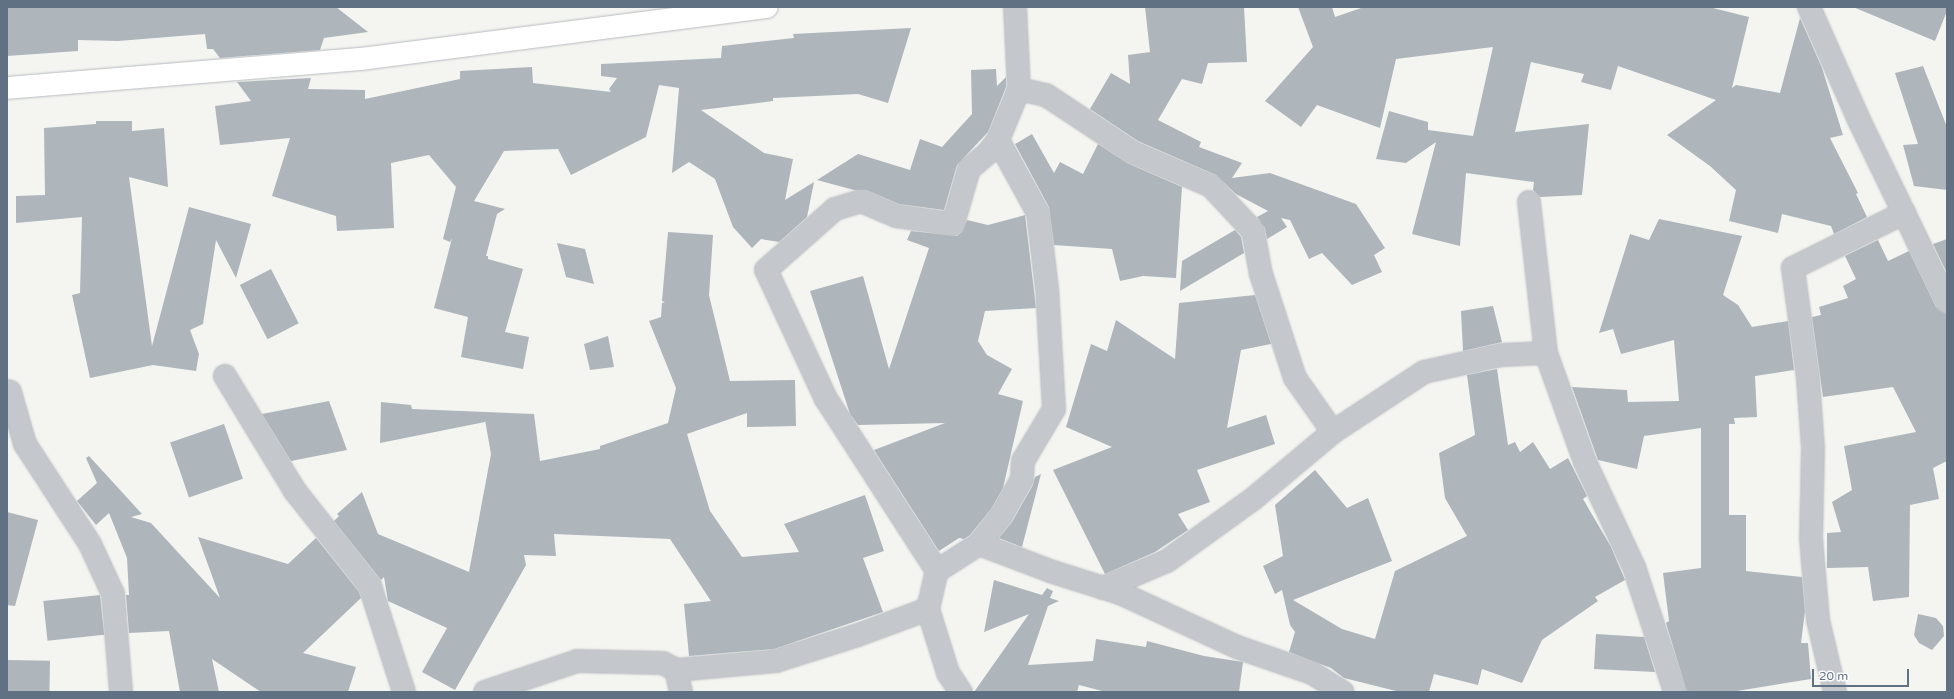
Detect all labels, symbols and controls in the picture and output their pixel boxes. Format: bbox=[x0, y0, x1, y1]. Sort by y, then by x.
scale bar bbox=[1814, 661, 1911, 687]
text: 20 m bbox=[1819, 669, 1848, 683]

